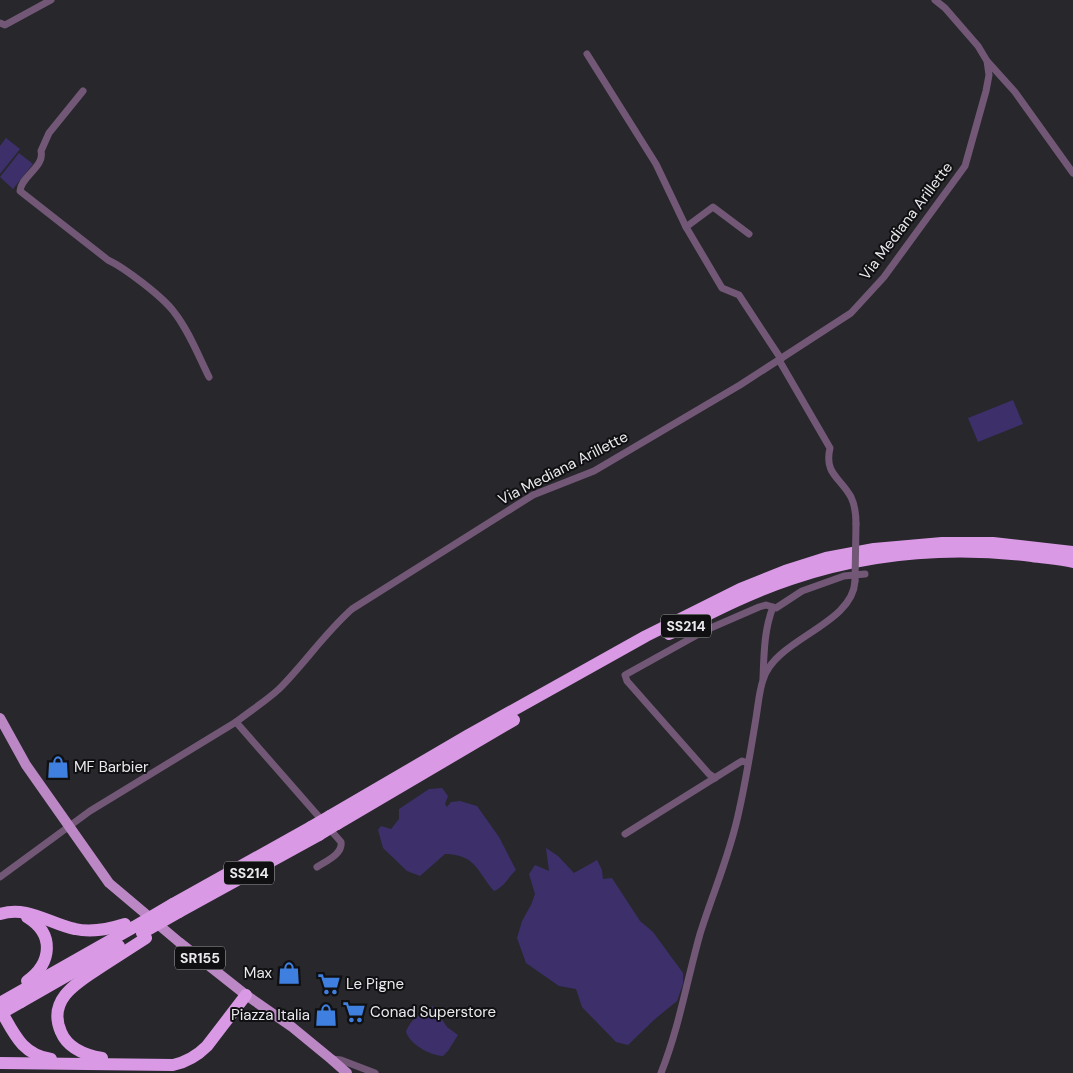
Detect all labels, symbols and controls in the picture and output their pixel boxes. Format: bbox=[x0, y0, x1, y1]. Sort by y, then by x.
street label: Via Mediana Arillette bbox=[855, 158, 957, 284]
street label: Via Mediana Arillette bbox=[495, 427, 631, 509]
road number: SS214 bbox=[661, 614, 711, 638]
shop icon: MF Barbier bbox=[45, 754, 71, 780]
place label: MF Barbier bbox=[74, 757, 149, 777]
road number: SS214 bbox=[224, 861, 274, 884]
road number: SR155 bbox=[175, 946, 225, 970]
shop icon: Max bbox=[276, 960, 302, 986]
place label: Max bbox=[244, 963, 273, 983]
supermarket icon: Le Pigne bbox=[316, 971, 342, 997]
place label: Le Pigne bbox=[346, 974, 404, 994]
supermarket icon: Conad Superstore bbox=[341, 999, 367, 1025]
shop icon: Piazza Italia bbox=[313, 1002, 339, 1028]
place label: Conad Superstore bbox=[370, 1002, 496, 1022]
place label: Piazza Italia bbox=[231, 1005, 310, 1025]

